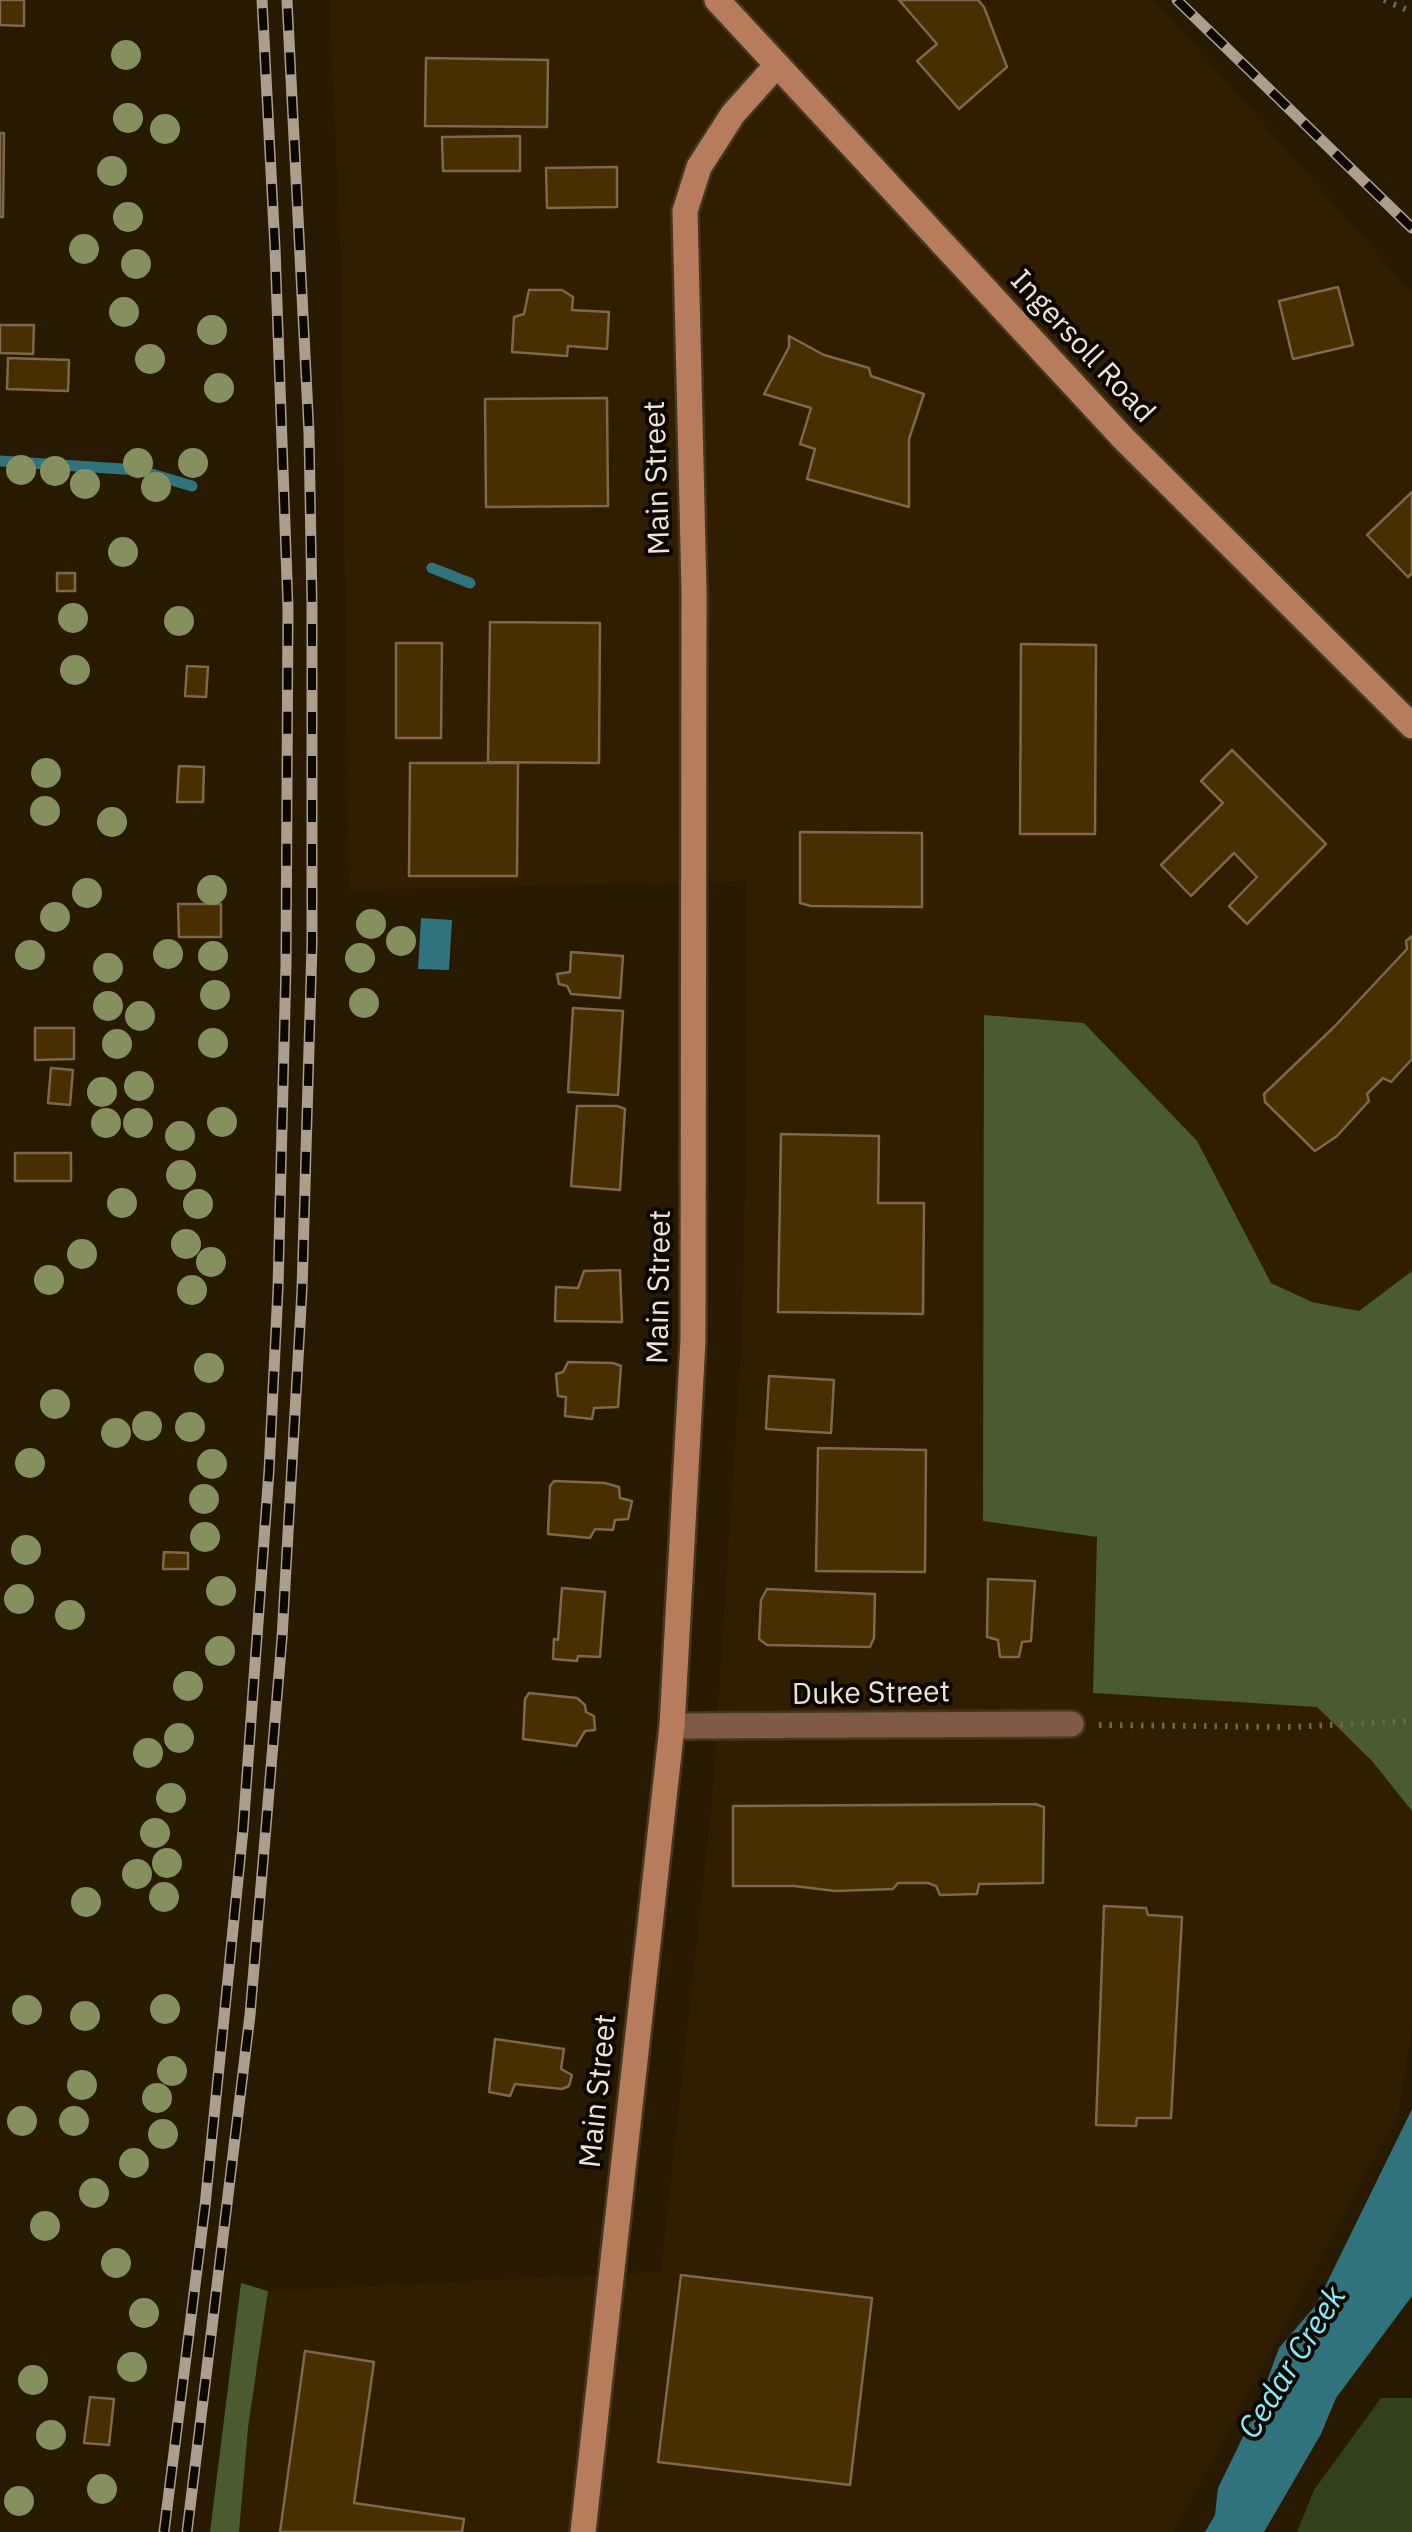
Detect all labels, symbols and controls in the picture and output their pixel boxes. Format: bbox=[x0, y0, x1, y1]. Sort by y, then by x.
street label: Ingersoll Road bbox=[1002, 263, 1162, 431]
street label: Main Street bbox=[637, 400, 679, 556]
street label: Main Street bbox=[641, 1210, 679, 1364]
street label: Duke Street bbox=[792, 1675, 950, 1713]
street label: Main Street bbox=[573, 2012, 625, 2170]
water label: Cedar Creek bbox=[1231, 2280, 1355, 2446]

